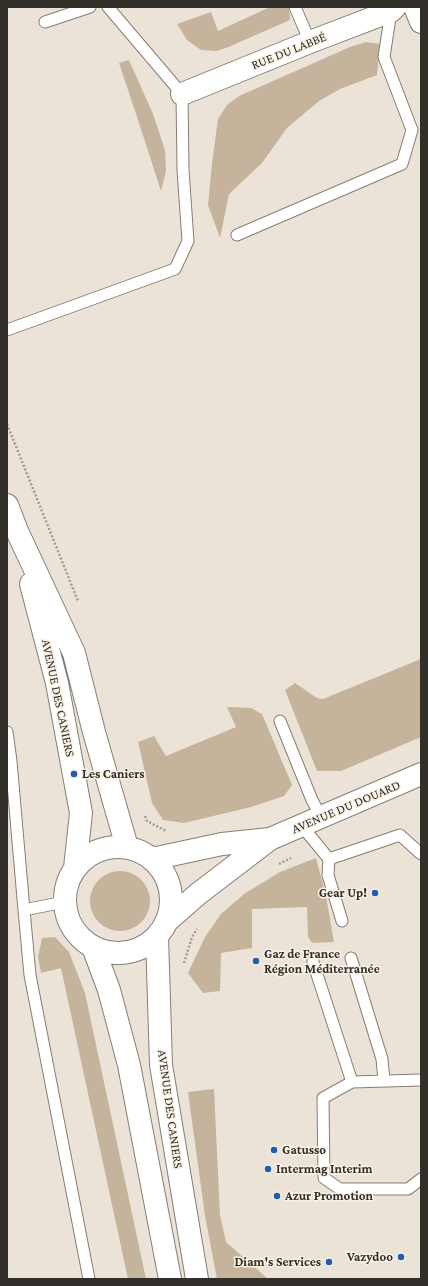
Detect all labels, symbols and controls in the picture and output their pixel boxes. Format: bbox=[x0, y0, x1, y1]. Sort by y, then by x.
street label: RUE DU LABBÉ bbox=[249, 29, 329, 73]
street label: AVENUE DES CANIERS bbox=[38, 638, 78, 758]
place label: Les Caniers bbox=[82, 766, 145, 782]
marker: Les Caniers bbox=[69, 769, 79, 779]
street label: AVENUE DU DOUARD bbox=[289, 777, 403, 837]
place label: Gear Up! bbox=[319, 885, 367, 901]
marker: Gear Up! bbox=[370, 888, 380, 898]
place label: Gaz de France Région Méditerranée bbox=[264, 946, 380, 977]
marker: Gaz de France Région Méditerranée bbox=[251, 956, 261, 966]
street label: AVENUE DES CANIERS bbox=[154, 1049, 186, 1169]
place label: Gatusso bbox=[282, 1142, 326, 1158]
marker: Gatusso bbox=[269, 1145, 279, 1155]
place label: Intermag Interim bbox=[276, 1161, 372, 1177]
marker: Intermag Interim bbox=[263, 1164, 273, 1174]
place label: Azur Promotion bbox=[285, 1188, 373, 1204]
marker: Azur Promotion bbox=[272, 1191, 282, 1201]
place label: Vazydoo bbox=[347, 1249, 393, 1265]
marker: Vazydoo bbox=[396, 1252, 406, 1262]
place label: Diam's Services bbox=[234, 1254, 321, 1270]
marker: Diam's Services bbox=[324, 1257, 334, 1267]

